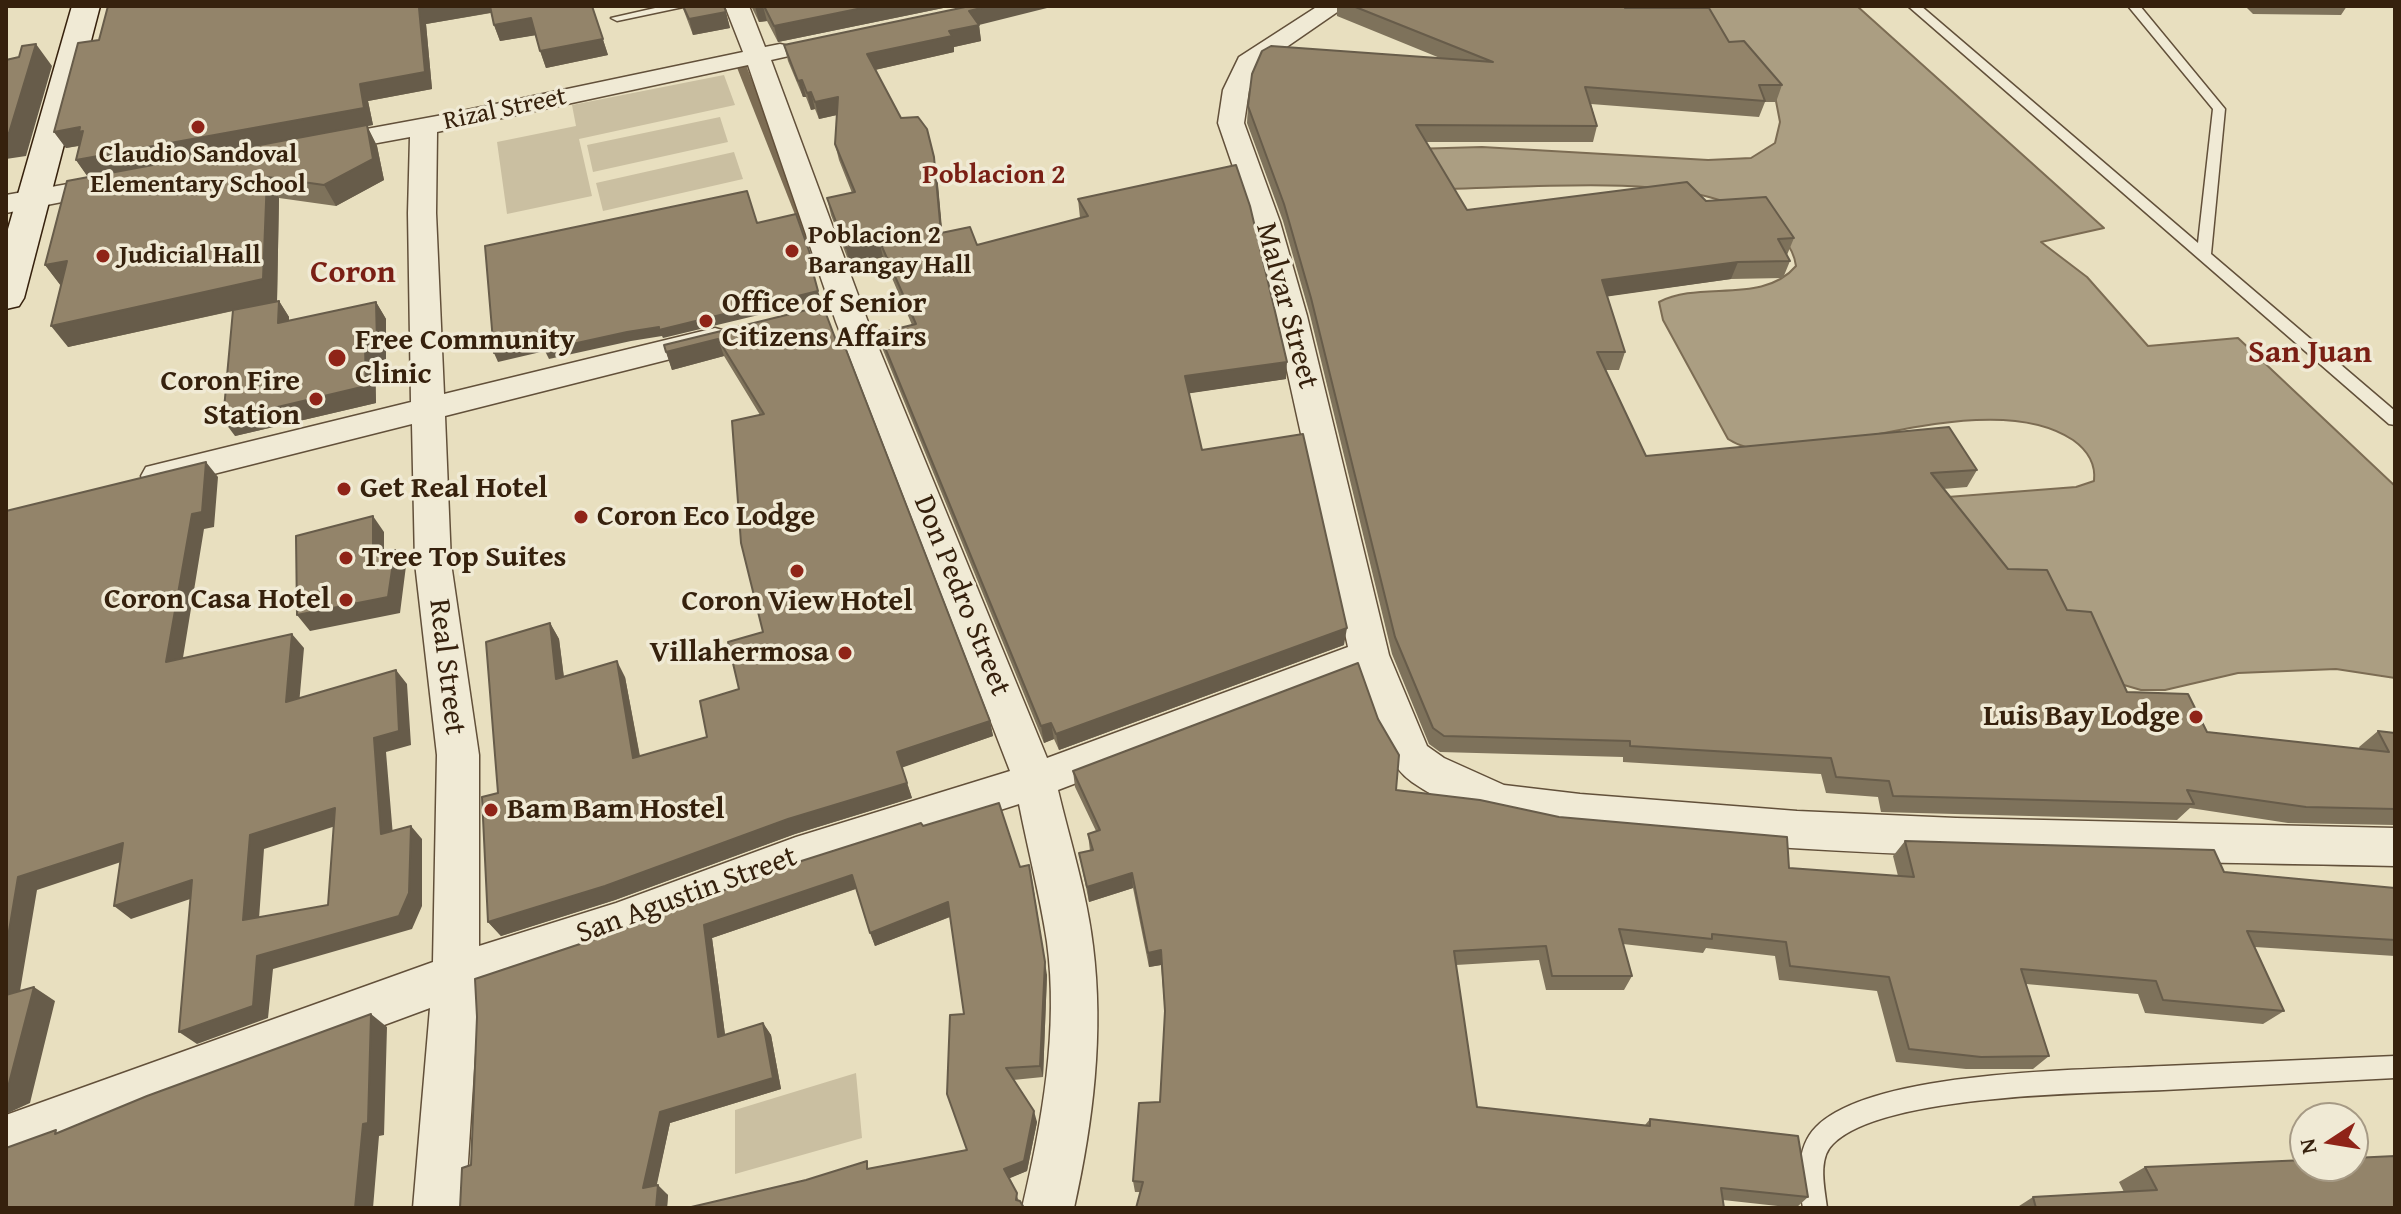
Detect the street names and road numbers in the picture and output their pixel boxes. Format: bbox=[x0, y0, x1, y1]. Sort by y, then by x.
street label: Rizal Street bbox=[441, 82, 569, 138]
street label: Malvar Street bbox=[1247, 219, 1325, 393]
street label: Don Pedro Street bbox=[904, 491, 1018, 701]
street label: Real Street bbox=[420, 597, 472, 737]
street label: San Agustin Street bbox=[572, 839, 802, 953]

